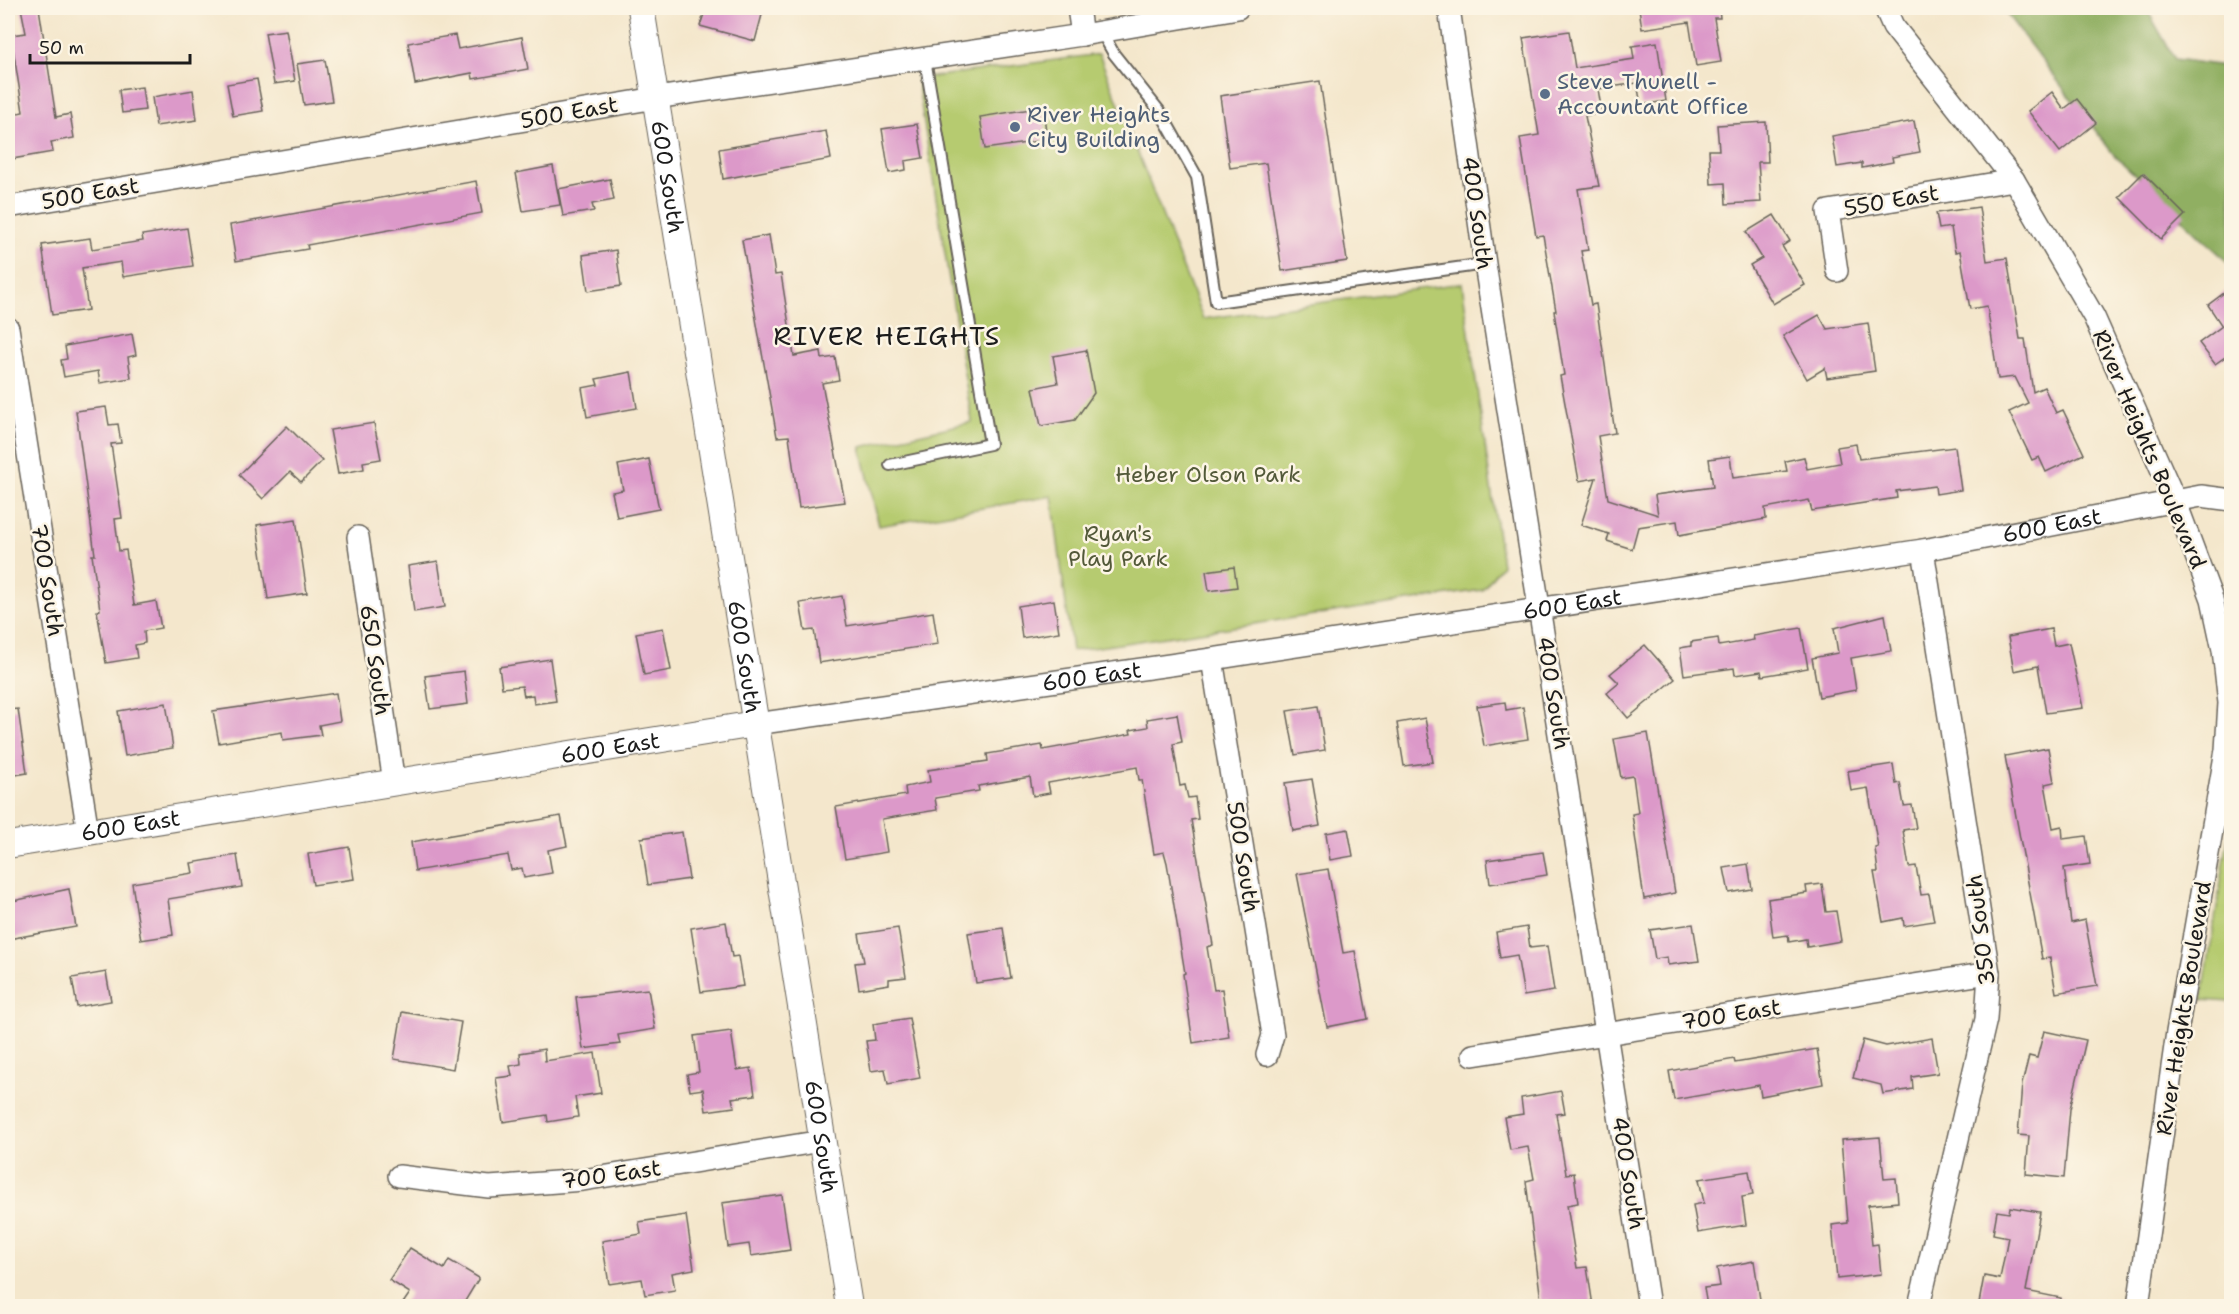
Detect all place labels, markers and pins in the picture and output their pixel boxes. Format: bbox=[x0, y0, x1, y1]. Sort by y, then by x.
place label: Steve Thunell - Accountant Office bbox=[1557, 67, 1749, 121]
marker: Steve Thunell - Accountant Office bbox=[1538, 87, 1552, 101]
place label: River Heights City Building bbox=[1027, 100, 1171, 154]
marker: River Heights City Building bbox=[1008, 120, 1022, 134]

